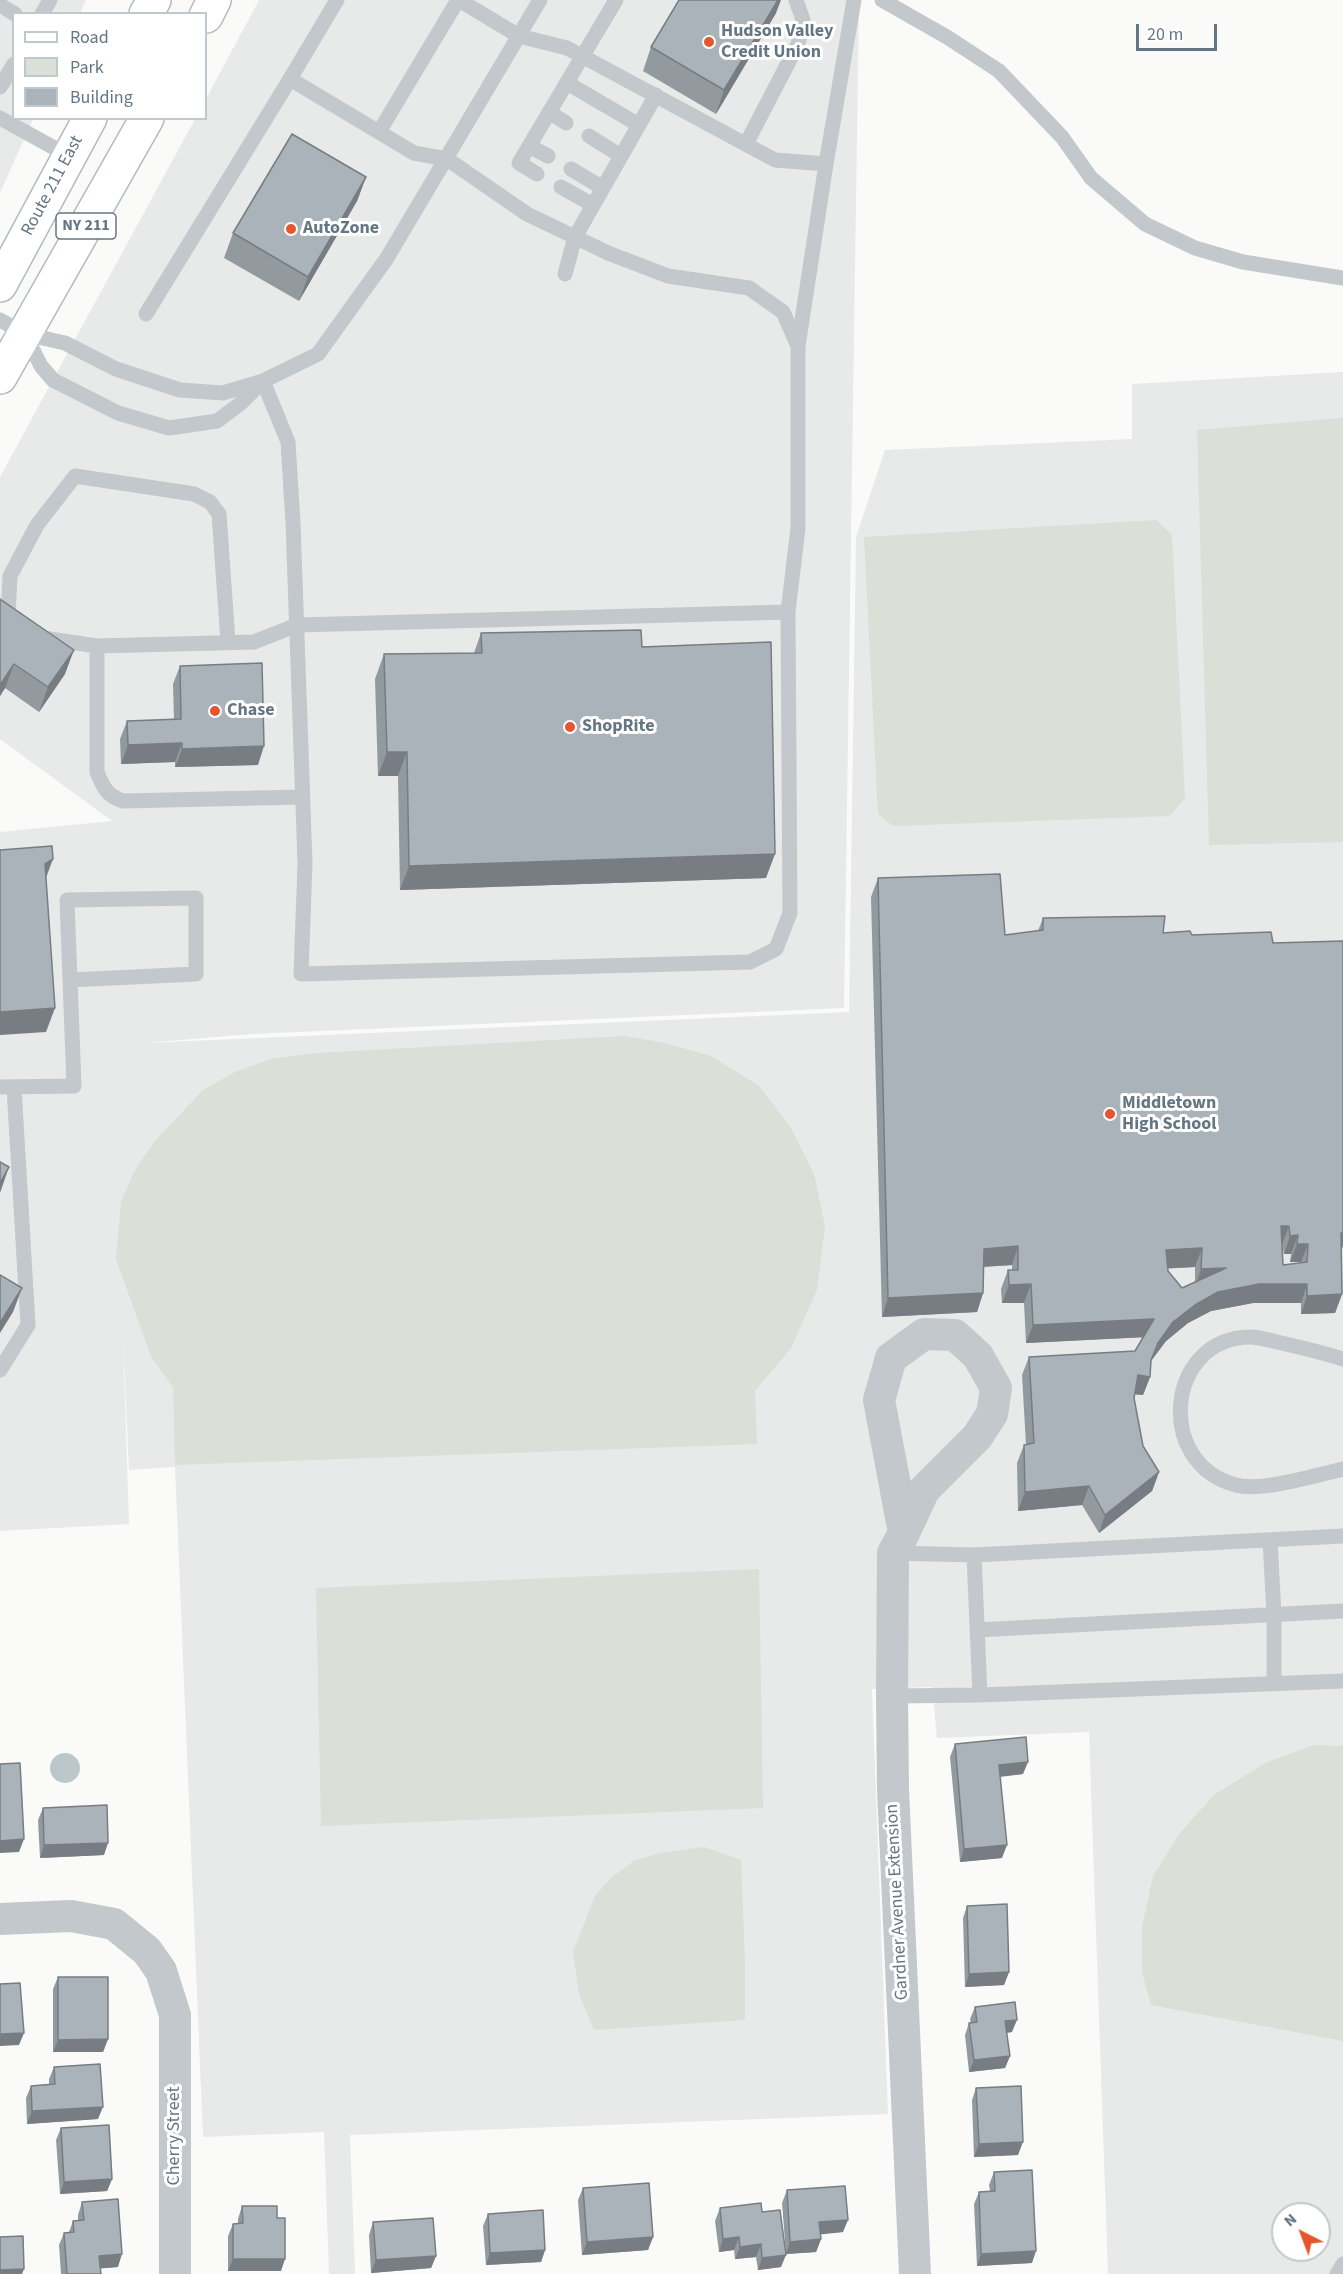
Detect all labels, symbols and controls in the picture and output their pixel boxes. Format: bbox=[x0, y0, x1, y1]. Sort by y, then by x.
legend bbox=[12, 12, 207, 120]
scale bar bbox=[1139, 12, 1220, 50]
place label: Hudson Valley Credit Union bbox=[721, 21, 833, 63]
text: 20 m bbox=[1147, 22, 1183, 47]
text: Road bbox=[70, 25, 109, 50]
marker: Hudson Valley Credit Union bbox=[702, 35, 716, 49]
text: Park bbox=[70, 55, 104, 80]
text: Building bbox=[70, 85, 133, 110]
street label: Route 211 East bbox=[18, 132, 88, 240]
road number: NY 211 bbox=[56, 213, 116, 239]
place label: AutoZone bbox=[303, 218, 379, 240]
marker: AutoZone bbox=[284, 222, 298, 236]
place label: Chase bbox=[227, 700, 275, 722]
marker: Chase bbox=[208, 704, 222, 718]
place label: ShopRite bbox=[582, 716, 654, 738]
marker: ShopRite bbox=[563, 720, 577, 734]
place label: Middletown High School bbox=[1122, 1093, 1216, 1136]
marker: Middletown High School bbox=[1103, 1107, 1117, 1121]
street label: Gardner Avenue Extension bbox=[882, 1803, 914, 2001]
street label: Cherry Street bbox=[164, 2086, 186, 2186]
north arrow bbox=[1271, 2202, 1331, 2262]
text: N bbox=[1279, 2208, 1302, 2232]

